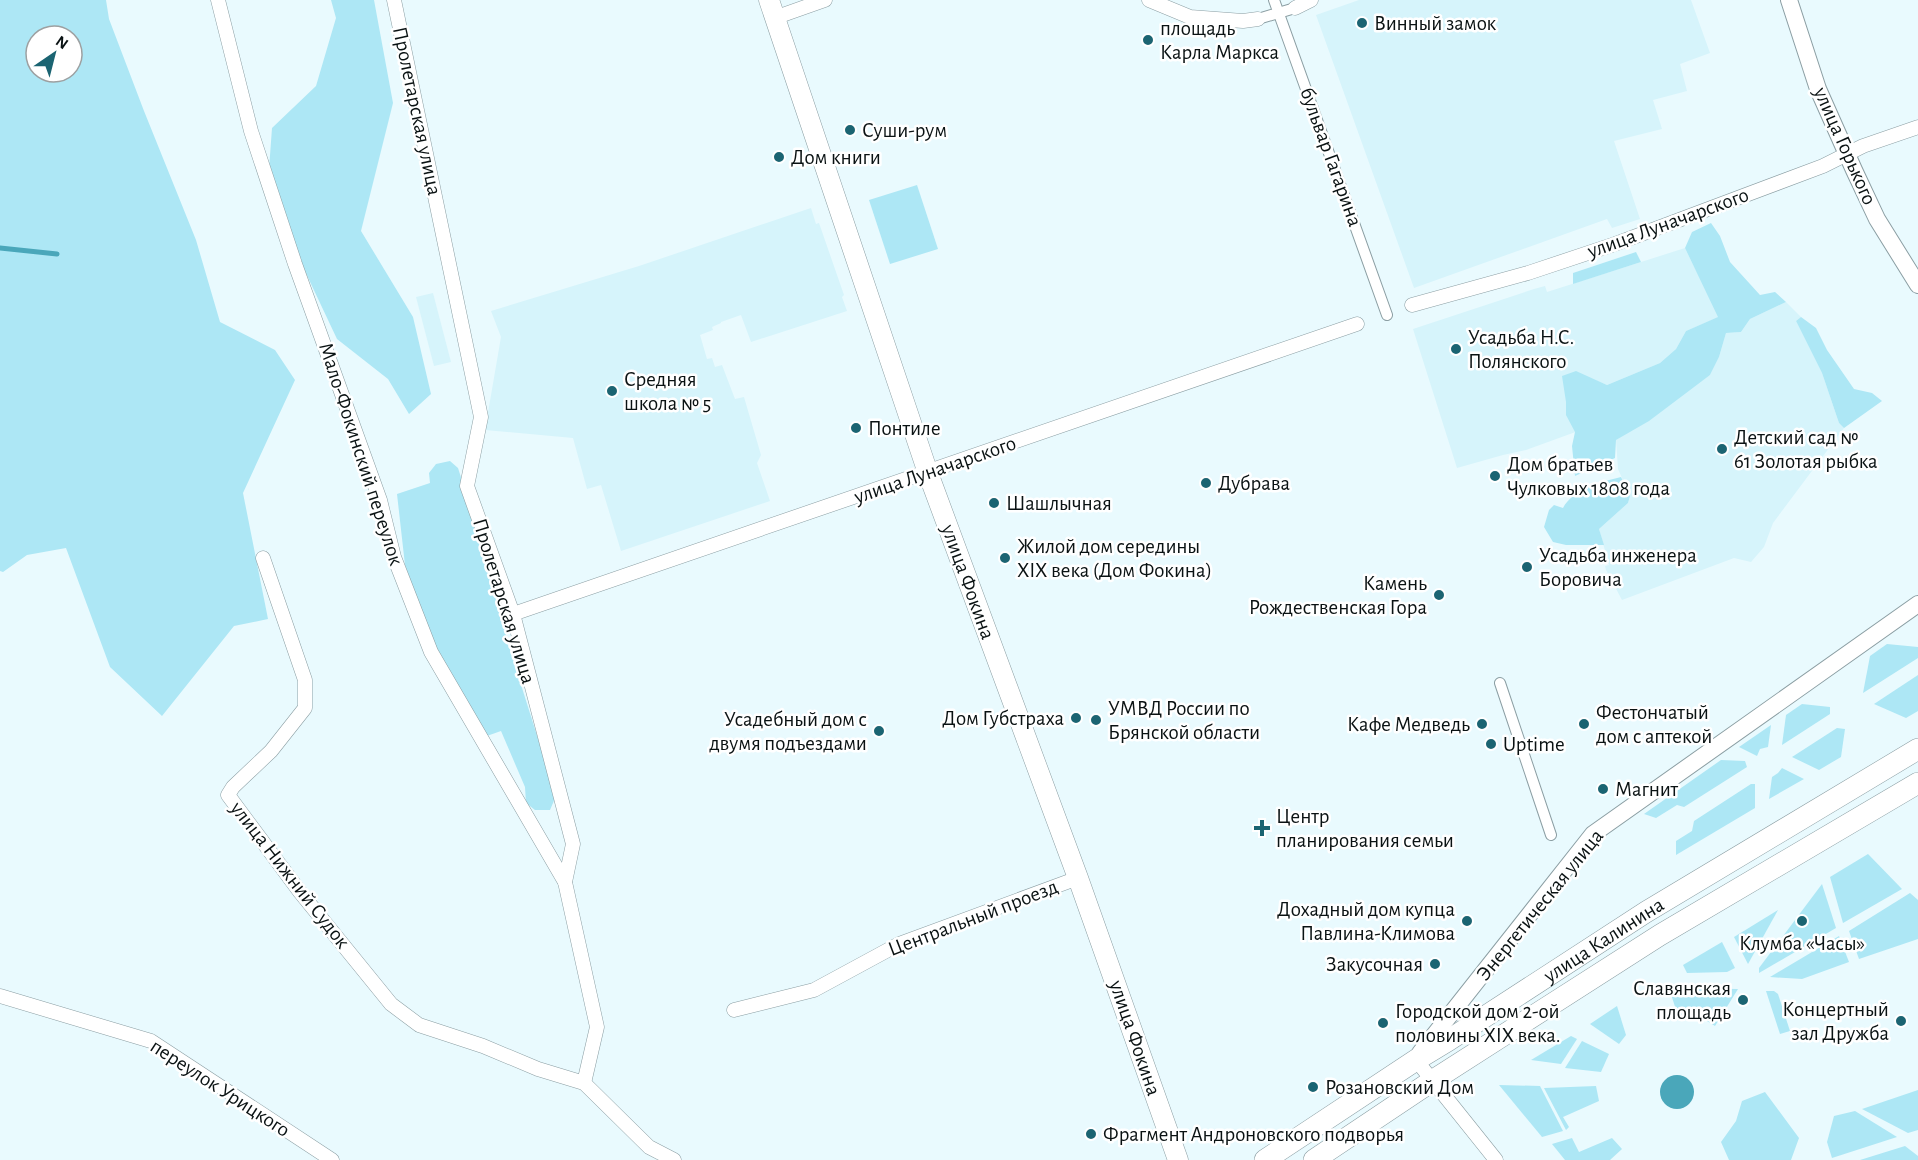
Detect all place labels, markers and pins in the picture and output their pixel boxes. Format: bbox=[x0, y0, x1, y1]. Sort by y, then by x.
place label: Винный замок bbox=[1374, 13, 1497, 34]
marker: Винный замок bbox=[1355, 16, 1369, 30]
place label: площадь Карла Маркса bbox=[1160, 18, 1280, 63]
marker: площадь Карла Маркса bbox=[1141, 33, 1155, 47]
place label: Суши-рум bbox=[862, 120, 947, 141]
marker: Суши-рум bbox=[843, 123, 857, 137]
place label: Дом книги bbox=[791, 147, 881, 168]
marker: Дом книги bbox=[772, 150, 786, 164]
place label: Усадьба Н.С. Полянского bbox=[1468, 327, 1574, 372]
marker: Усадьба Н.С. Полянского bbox=[1449, 342, 1463, 356]
place label: Средняя школа № 5 bbox=[624, 369, 711, 414]
marker: Средняя школа № 5 bbox=[605, 384, 619, 398]
place label: Понтиле bbox=[868, 418, 941, 439]
marker: Понтиле bbox=[849, 421, 863, 435]
place label: Детский сад № 61 Золотая рыбка bbox=[1734, 427, 1878, 472]
marker: Детский сад № 61 Золотая рыбка bbox=[1715, 442, 1729, 456]
place label: Дом братьев Чулковых 1808 года bbox=[1507, 454, 1670, 499]
marker: Дом братьев Чулковых 1808 года bbox=[1488, 469, 1502, 483]
place label: Дубрава bbox=[1218, 473, 1290, 494]
marker: Дубрава bbox=[1199, 476, 1213, 490]
place label: Шашлычная bbox=[1006, 493, 1112, 514]
marker: Шашлычная bbox=[987, 496, 1001, 510]
place label: Жилой дом середины XIX века (Дом Фокина) bbox=[1017, 536, 1212, 581]
place label: Усадьба инженера Боровича bbox=[1539, 545, 1697, 590]
marker: Жилой дом середины XIX века (Дом Фокина) bbox=[998, 551, 1012, 565]
marker: Усадьба инженера Боровича bbox=[1520, 560, 1534, 574]
place label: Камень Рождественская Гора bbox=[1249, 573, 1427, 618]
marker: Камень Рождественская Гора bbox=[1432, 588, 1446, 602]
place label: УМВД России по Брянской области bbox=[1108, 698, 1260, 743]
place label: Фестончатый дом с аптекой bbox=[1596, 702, 1712, 747]
place label: Дом Губстраха bbox=[942, 708, 1064, 729]
place label: Усадебный дом с двумя подъездами bbox=[709, 709, 867, 754]
marker: Дом Губстраха bbox=[1069, 711, 1083, 725]
marker: УМВД России по Брянской области bbox=[1089, 713, 1103, 727]
place label: Кафе Медведь bbox=[1347, 714, 1470, 735]
marker: Кафе Медведь bbox=[1475, 717, 1489, 731]
marker: Фестончатый дом с аптекой bbox=[1577, 717, 1591, 731]
marker: Усадебный дом с двумя подъездами bbox=[872, 724, 886, 738]
place label: Uptime bbox=[1503, 734, 1565, 755]
marker: Uptime bbox=[1484, 737, 1498, 751]
place label: Магнит bbox=[1615, 779, 1679, 800]
marker: Магнит bbox=[1596, 782, 1610, 796]
place label: Центр планирования семьи bbox=[1276, 806, 1454, 851]
marker: Центр планирования семьи bbox=[1253, 819, 1271, 837]
place label: Дохадный дом купца Павлина-Климова bbox=[1277, 899, 1455, 944]
marker: Дохадный дом купца Павлина-Климова bbox=[1460, 914, 1474, 928]
marker: Клумба «Часы» bbox=[1795, 914, 1809, 928]
place label: Клумба «Часы» bbox=[1739, 933, 1865, 954]
place label: Закусочная bbox=[1326, 954, 1423, 975]
marker: Закусочная bbox=[1428, 957, 1442, 971]
place label: Славянская площадь bbox=[1633, 978, 1731, 1023]
marker: Славянская площадь bbox=[1736, 993, 1750, 1007]
place label: Концертный зал Дружба bbox=[1782, 999, 1889, 1044]
place label: Городской дом 2-ой половины XIX века. bbox=[1395, 1001, 1561, 1046]
marker: Концертный зал Дружба bbox=[1894, 1014, 1908, 1028]
marker: Городской дом 2-ой половины XIX века. bbox=[1376, 1016, 1390, 1030]
place label: Розановский Дом bbox=[1325, 1077, 1474, 1098]
marker: Розановский Дом bbox=[1306, 1080, 1320, 1094]
place label: Фрагмент Андроновского подворья bbox=[1103, 1124, 1404, 1145]
marker: Фрагмент Андроновского подворья bbox=[1084, 1127, 1098, 1141]

